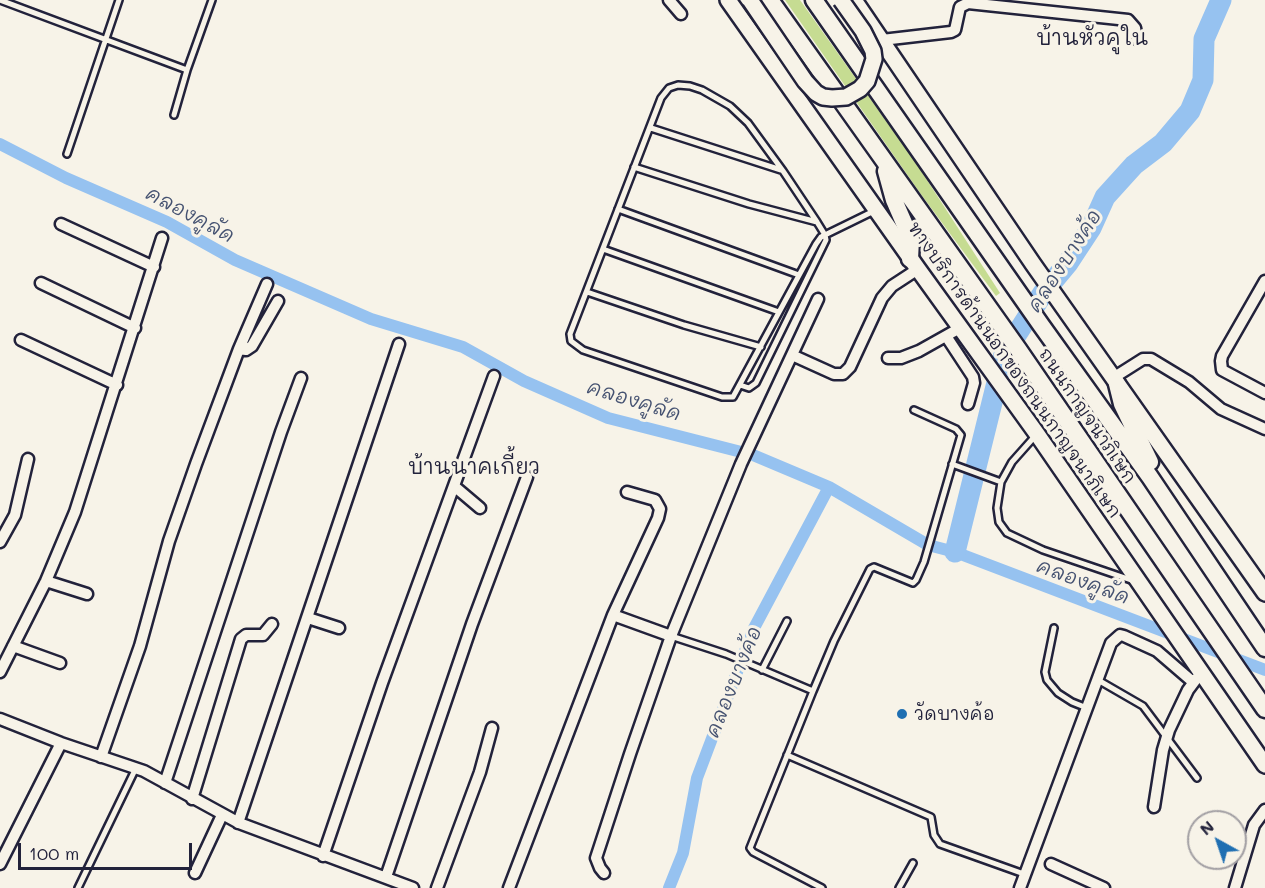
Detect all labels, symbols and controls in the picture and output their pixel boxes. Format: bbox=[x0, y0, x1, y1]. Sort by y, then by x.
district label: บ้านหัวคูใน bbox=[1036, 26, 1148, 52]
water label: คลองคูลัด bbox=[142, 182, 238, 248]
water label: คลองบางค้อ bbox=[1023, 205, 1107, 317]
street label: ทางบริการด้านนอกของถนนกาญจนาภิเษก bbox=[903, 218, 1125, 522]
street label: ถนนกาญจนาภิเษก bbox=[1034, 344, 1140, 488]
water label: คลองคูลัด bbox=[584, 375, 684, 427]
district label: บ้านนาคเกี้ยว bbox=[408, 455, 540, 481]
water label: คลองคูลัด bbox=[1033, 554, 1133, 610]
water label: คลองบางค้อ bbox=[701, 623, 767, 741]
place label: วัดบางค้อ bbox=[914, 703, 995, 725]
marker: วัดบางค้อ bbox=[895, 707, 909, 721]
north arrow bbox=[1187, 810, 1247, 870]
text: N bbox=[1195, 815, 1218, 839]
scale bar bbox=[21, 831, 195, 869]
text: 100 m bbox=[29, 841, 79, 865]

